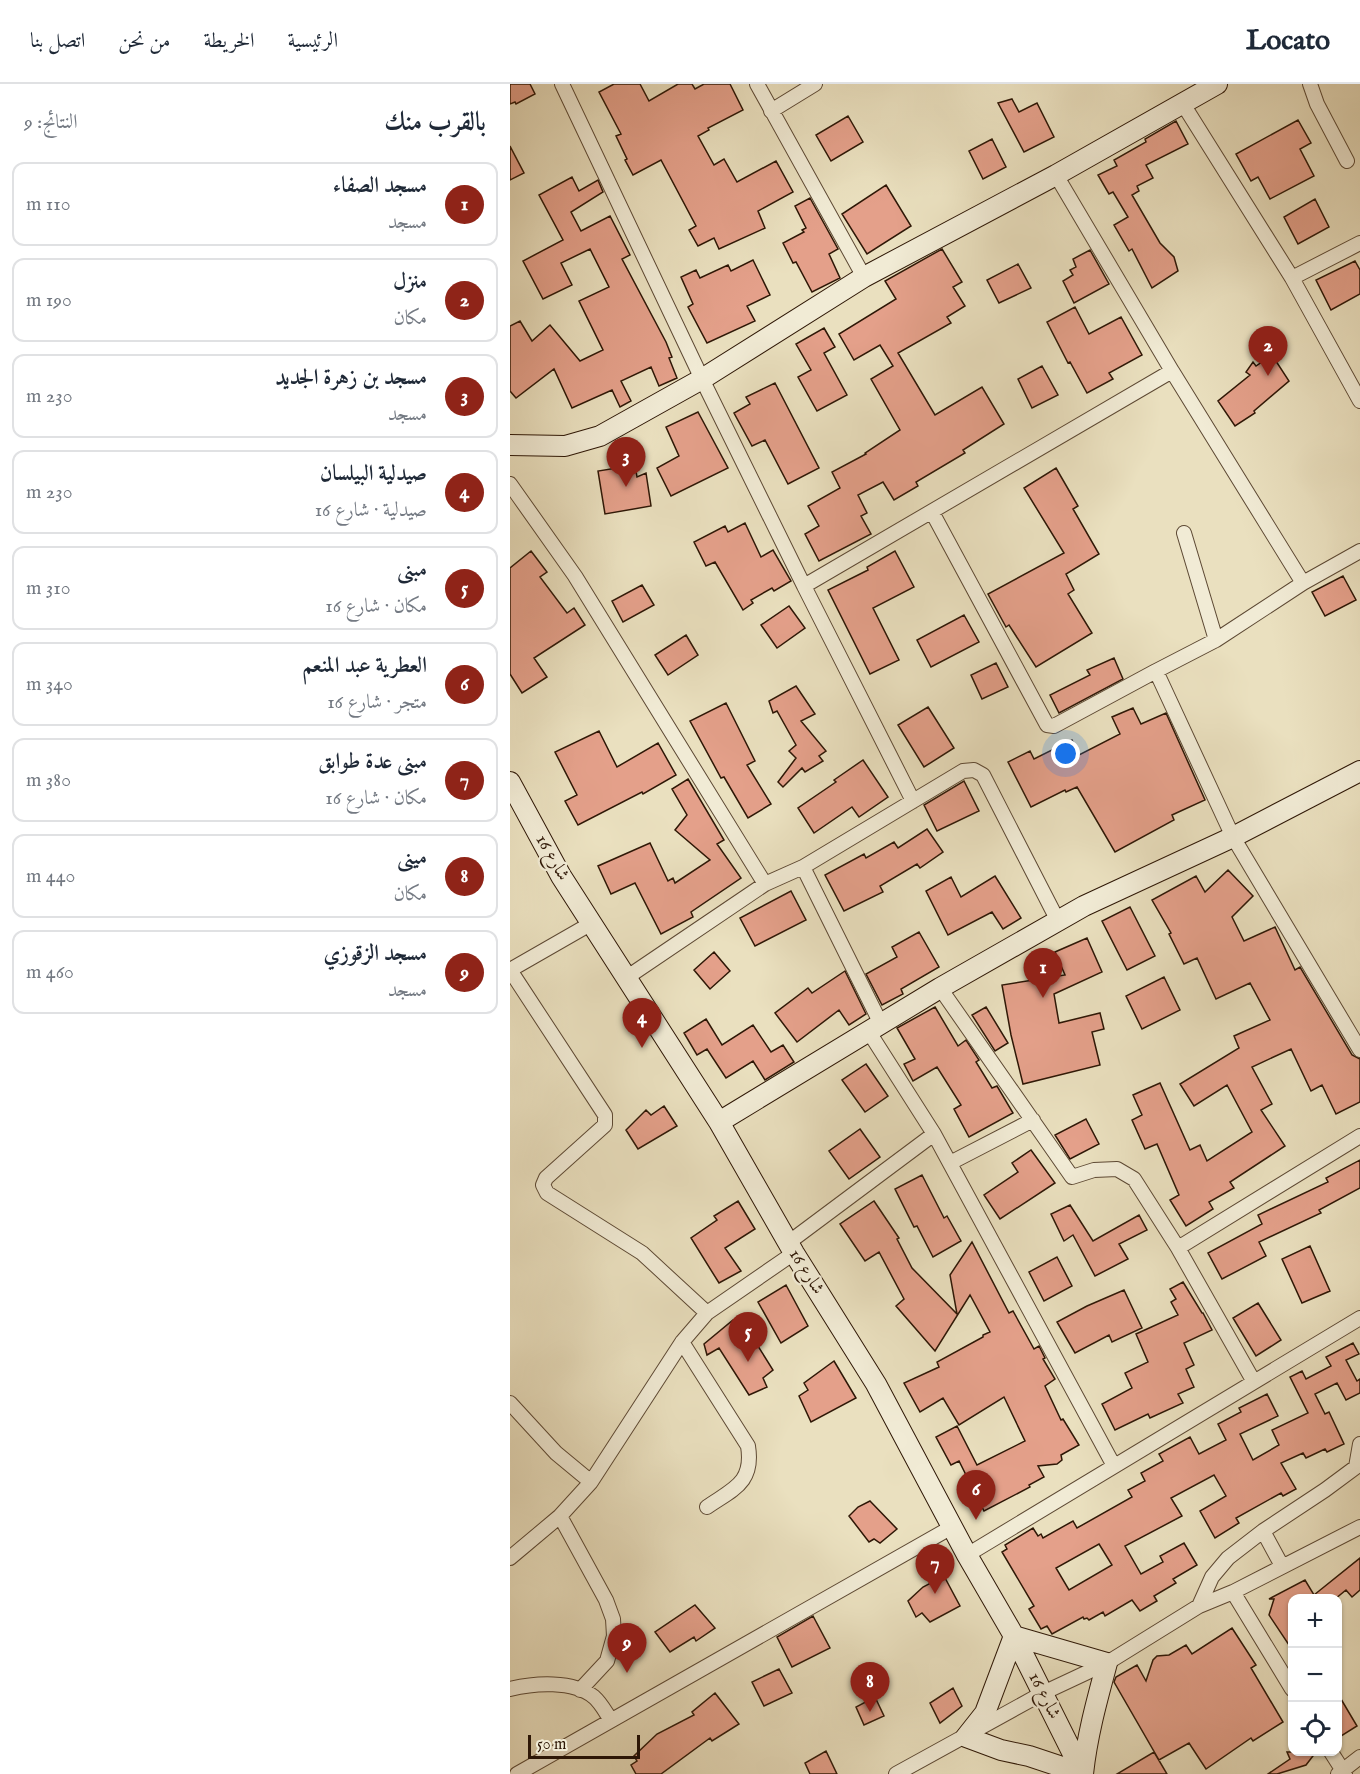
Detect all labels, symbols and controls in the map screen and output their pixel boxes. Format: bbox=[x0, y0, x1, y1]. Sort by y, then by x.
text: Locato bbox=[1246, 24, 1330, 59]
text: اتصل بنا bbox=[30, 28, 85, 55]
text: من نحن bbox=[118, 28, 170, 55]
text: الخريطة bbox=[203, 28, 255, 55]
text: الرئيسية bbox=[288, 28, 338, 55]
text: بالقرب منك bbox=[384, 106, 486, 139]
text: النتائج: 9 bbox=[24, 110, 78, 135]
text: مسجد الصفاء bbox=[333, 172, 427, 200]
text: 110 m bbox=[26, 192, 70, 217]
text: 1 bbox=[461, 192, 468, 217]
text: مسجد bbox=[388, 210, 427, 235]
text: منزل bbox=[393, 268, 427, 296]
text: 190 m bbox=[26, 288, 72, 313]
text: 2 bbox=[460, 288, 469, 313]
text: مكان bbox=[393, 306, 427, 331]
pin: 2 bbox=[1248, 326, 1287, 376]
text: مسجد بن زهرة الجديد bbox=[275, 364, 427, 392]
text: 230 m bbox=[26, 384, 73, 409]
text: 3 bbox=[461, 384, 468, 409]
text: مسجد bbox=[388, 402, 427, 427]
pin: 3 bbox=[606, 438, 646, 487]
text: صيدلية البيلسان bbox=[320, 460, 427, 488]
text: 230 m bbox=[26, 480, 73, 505]
text: 4 bbox=[460, 480, 469, 505]
text: صيدلية · شارع 16 bbox=[315, 498, 427, 523]
text: مبنى bbox=[397, 556, 427, 584]
text: 310 m bbox=[26, 576, 70, 601]
text: 5 bbox=[461, 576, 468, 601]
text: مكان · شارع 16 bbox=[325, 594, 427, 619]
text: العطرية عبد المنعم bbox=[302, 652, 427, 680]
text: 340 m bbox=[26, 672, 73, 697]
text: 6 bbox=[460, 672, 469, 697]
text: متجر · شارع 16 bbox=[327, 690, 427, 715]
your location bbox=[1051, 739, 1080, 768]
text: مبنى عدة طوابق bbox=[318, 748, 427, 776]
text: 380 m bbox=[26, 768, 71, 793]
text: 7 bbox=[460, 768, 469, 793]
text: مكان · شارع 16 bbox=[325, 786, 427, 811]
street label: شارع 16 bbox=[528, 831, 574, 886]
text: مينى bbox=[397, 844, 427, 872]
text: 440 m bbox=[26, 864, 75, 889]
text: 8 bbox=[461, 864, 468, 889]
text: مكان bbox=[393, 882, 427, 907]
text: مسجد الزقوزي bbox=[323, 940, 427, 968]
pin: 1 bbox=[1024, 948, 1062, 998]
text: 460 m bbox=[26, 960, 74, 985]
text: 9 bbox=[460, 960, 469, 985]
text: مسجد bbox=[388, 978, 427, 1003]
pin: 4 bbox=[622, 998, 662, 1048]
street label: شارع 16 bbox=[781, 1245, 829, 1300]
pin: 5 bbox=[728, 1312, 768, 1362]
pin: 6 bbox=[956, 1470, 996, 1520]
pin: 7 bbox=[916, 1544, 954, 1594]
map controls bbox=[1288, 1594, 1342, 1756]
button: + bbox=[1288, 1594, 1342, 1648]
pin: 9 bbox=[608, 1624, 646, 1673]
button: − bbox=[1288, 1648, 1342, 1702]
pin: 8 bbox=[850, 1662, 890, 1712]
street label: شارع 16 bbox=[1021, 1669, 1065, 1724]
button: locate bbox=[1288, 1702, 1342, 1756]
scale bar bbox=[528, 1732, 640, 1760]
text: 50 m bbox=[537, 1735, 566, 1755]

